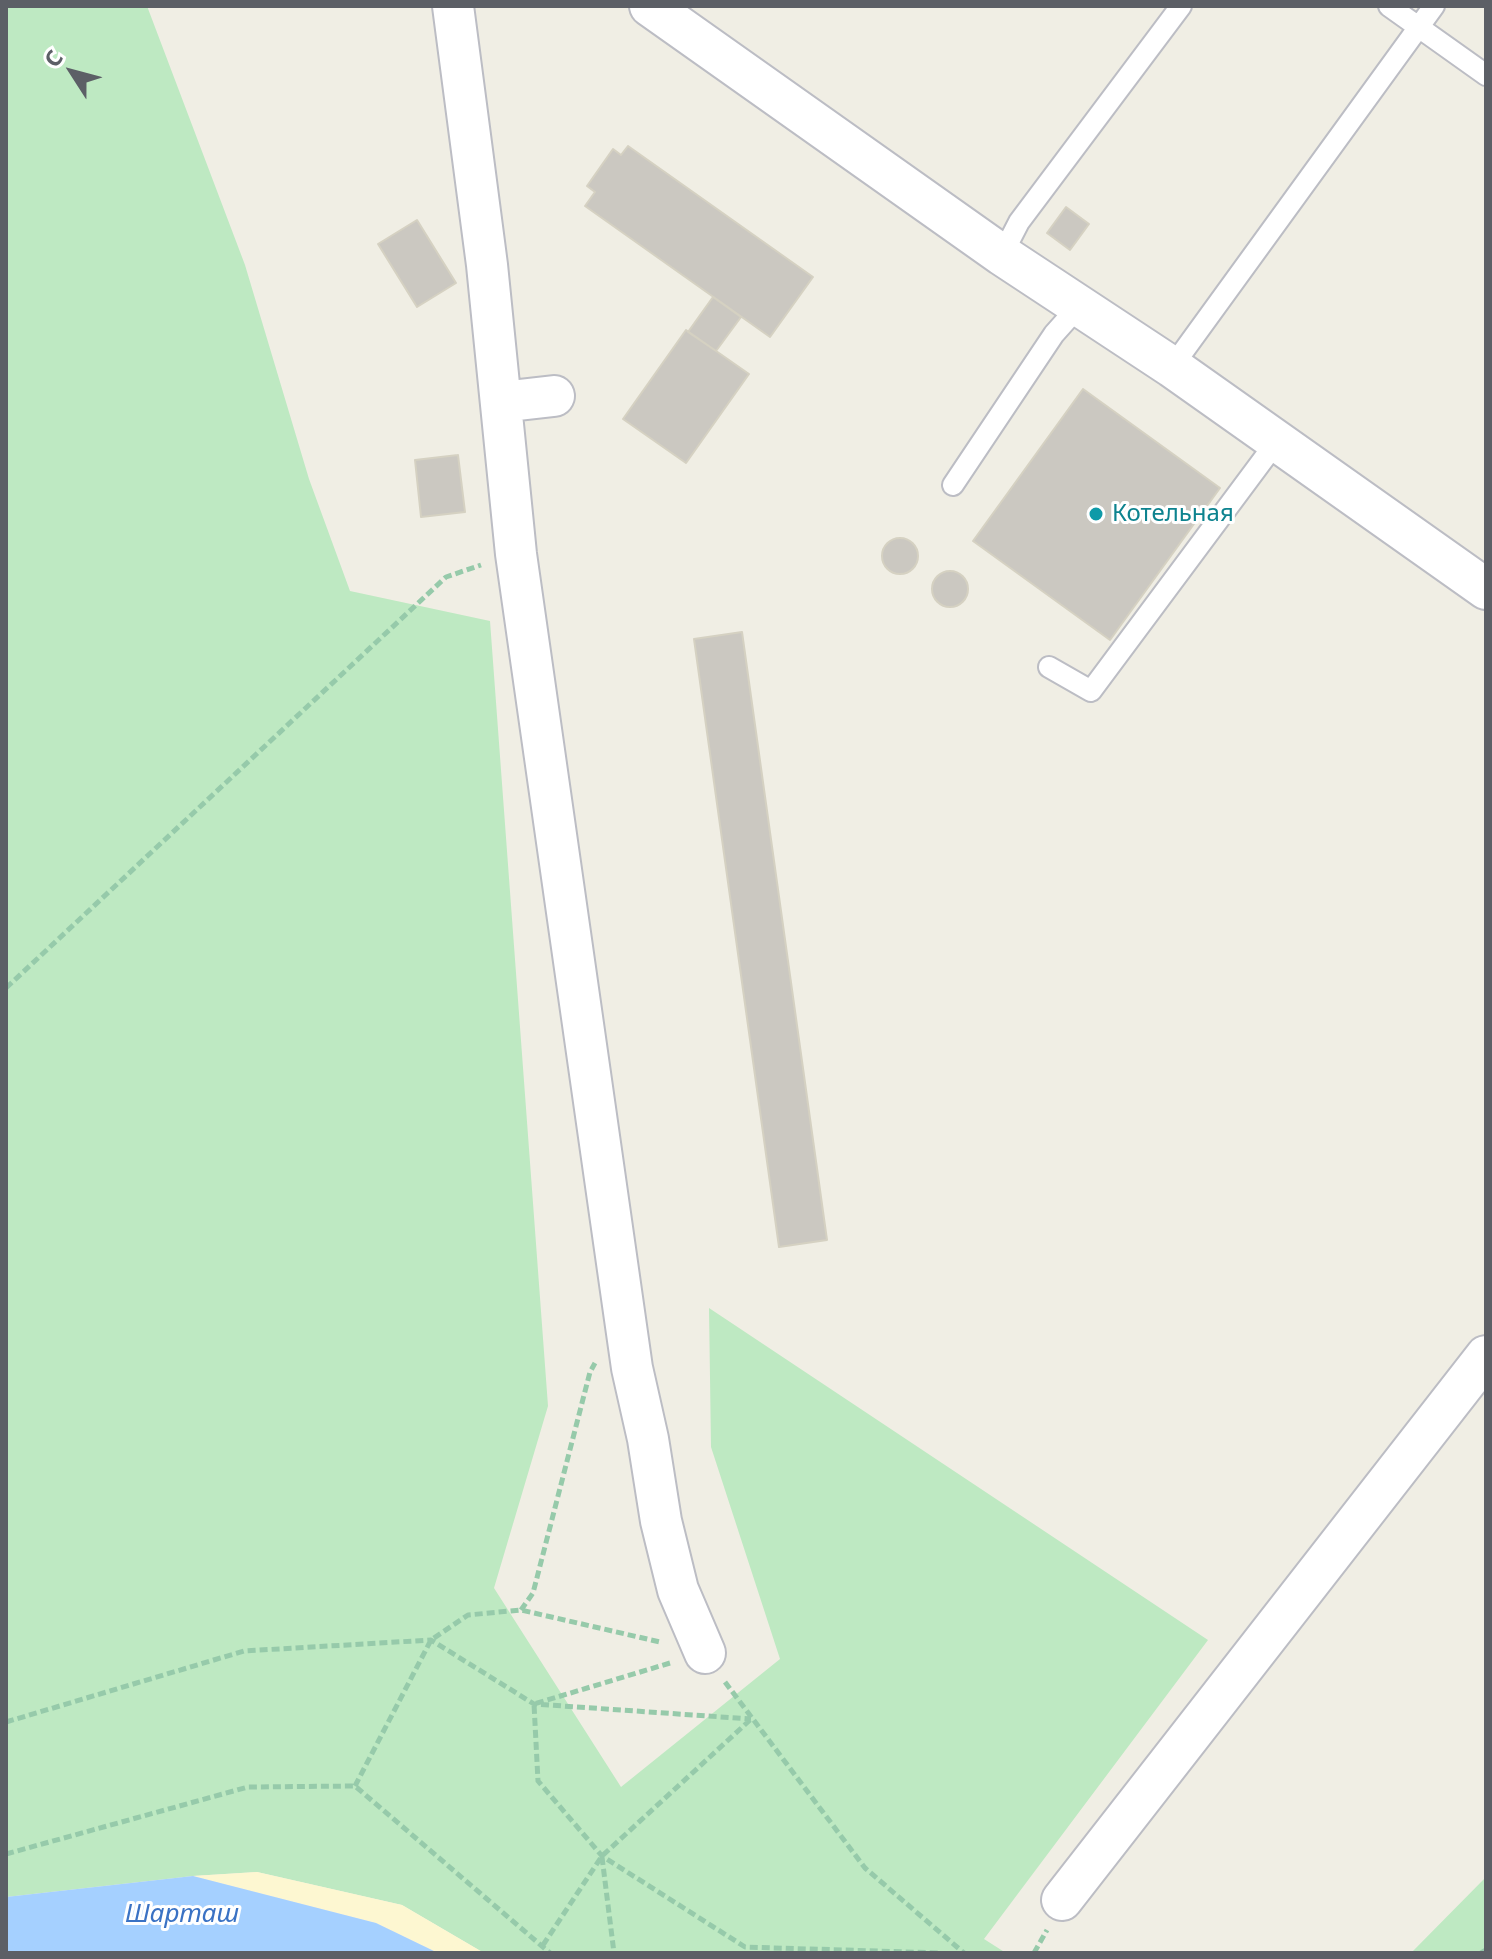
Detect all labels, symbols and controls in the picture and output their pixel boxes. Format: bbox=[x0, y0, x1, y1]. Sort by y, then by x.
north arrow bbox=[32, 32, 112, 112]
text: С bbox=[36, 43, 69, 72]
place label: Котельная bbox=[1112, 500, 1234, 528]
marker: Котельная bbox=[1087, 505, 1105, 523]
water label: Шарташ bbox=[125, 1899, 239, 1931]

